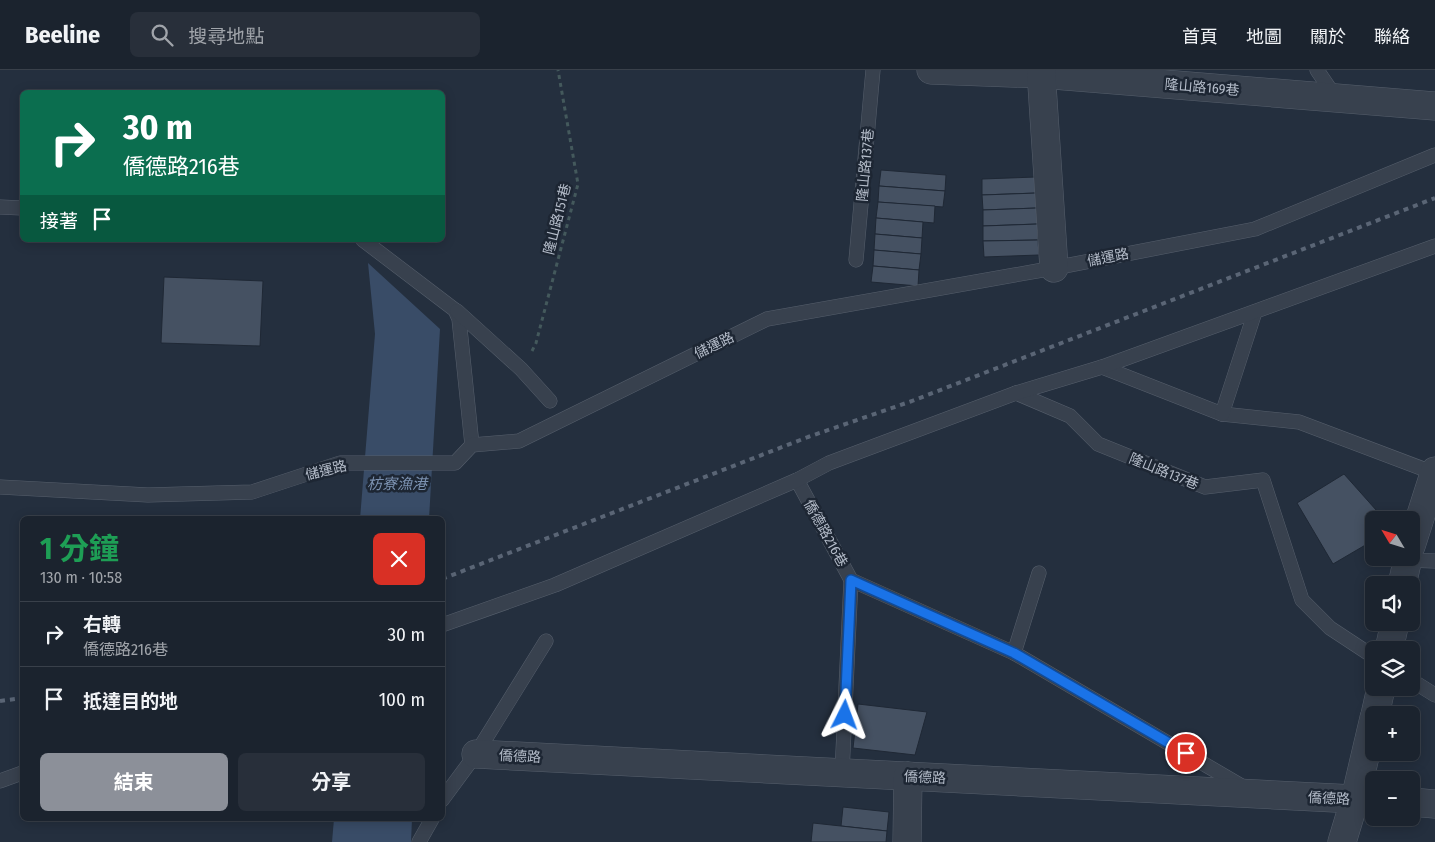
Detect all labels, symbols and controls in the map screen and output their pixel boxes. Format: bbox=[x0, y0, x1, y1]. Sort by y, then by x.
search box bbox=[130, 12, 480, 57]
text: Beeline bbox=[25, 21, 100, 49]
icon: search bbox=[148, 21, 176, 49]
text: 搜尋地點 bbox=[188, 25, 264, 48]
text: 首頁 bbox=[1182, 26, 1218, 48]
text: 地圖 bbox=[1246, 26, 1282, 48]
text: 關於 bbox=[1310, 26, 1346, 48]
text: 聯絡 bbox=[1374, 26, 1410, 48]
street label: 隆山路169巷 bbox=[1164, 76, 1240, 99]
text: 30 m bbox=[123, 106, 193, 148]
icon: right bbox=[40, 110, 105, 175]
street label: 隆山路137巷 bbox=[854, 128, 877, 202]
text: 僑德路216巷 bbox=[123, 153, 240, 180]
street label: 隆山路151巷 bbox=[540, 182, 575, 256]
icon: arrive bbox=[88, 205, 116, 233]
text: 接著 bbox=[40, 210, 78, 233]
street label: 儲運路 bbox=[1086, 245, 1130, 270]
street label: 儲運路 bbox=[692, 329, 737, 362]
street label: 隆山路137巷 bbox=[1127, 450, 1201, 493]
street label: 儲運路 bbox=[304, 457, 349, 484]
water label: 枋寮漁港 bbox=[367, 475, 429, 493]
street label: 僑德路216巷 bbox=[800, 497, 851, 570]
north arrow bbox=[1365, 511, 1420, 566]
map controls bbox=[1365, 511, 1420, 826]
text: 1 分鐘 bbox=[40, 531, 119, 567]
button: close bbox=[373, 533, 425, 585]
text: 130 m · 10:58 bbox=[40, 568, 122, 587]
button: sound bbox=[1365, 576, 1420, 631]
text: 右轉 bbox=[83, 613, 121, 636]
icon: right bbox=[40, 620, 68, 648]
text: 30 m bbox=[387, 623, 425, 646]
text: 僑德路216巷 bbox=[83, 640, 168, 659]
button: layers bbox=[1365, 641, 1420, 696]
icon: arrive bbox=[40, 685, 68, 713]
text: 100 m bbox=[379, 688, 425, 711]
position arrow bbox=[818, 688, 870, 740]
text: 抵達目的地 bbox=[83, 690, 178, 713]
button: + bbox=[1365, 706, 1420, 761]
pin bbox=[1165, 732, 1207, 774]
icon: arrive bbox=[1172, 739, 1200, 767]
street label: 僑德路 bbox=[499, 747, 541, 766]
button: 結束 bbox=[40, 753, 228, 811]
button: 分享 bbox=[238, 753, 425, 811]
street label: 僑德路 bbox=[904, 768, 946, 787]
button: − bbox=[1365, 771, 1420, 826]
street label: 僑德路 bbox=[1308, 789, 1350, 808]

